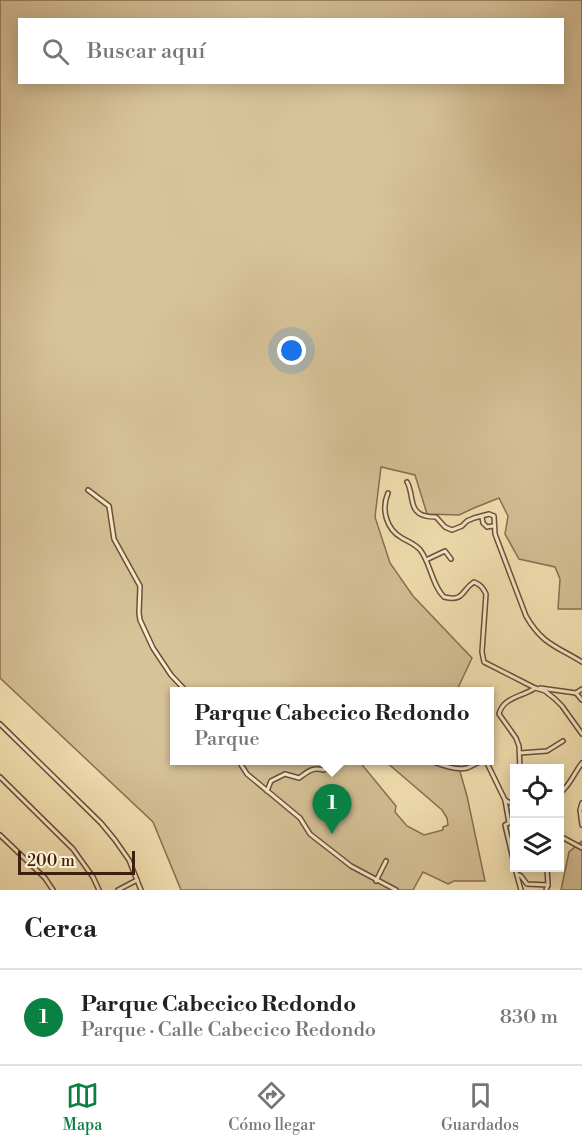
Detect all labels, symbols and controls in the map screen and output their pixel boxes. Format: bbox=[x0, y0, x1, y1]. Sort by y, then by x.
search box bbox=[18, 18, 564, 84]
icon: search bbox=[39, 35, 72, 68]
text: Buscar aquí bbox=[87, 38, 205, 65]
your location bbox=[277, 336, 306, 365]
popup bbox=[170, 687, 494, 765]
text: Parque Cabecico Redondo bbox=[194, 700, 470, 727]
text: Parque bbox=[194, 727, 260, 752]
map controls bbox=[510, 764, 564, 872]
button: locate bbox=[510, 764, 564, 818]
pin: 1 bbox=[312, 784, 352, 834]
button: layers bbox=[510, 818, 564, 872]
scale bar bbox=[18, 848, 135, 876]
text: 200 m bbox=[27, 851, 75, 871]
text: Cerca bbox=[24, 913, 97, 945]
text: Parque Cabecico Redondo bbox=[81, 991, 356, 1018]
text: 1 bbox=[39, 1005, 48, 1030]
text: 830 m bbox=[500, 1005, 558, 1030]
text: Parque · Calle Cabecico Redondo bbox=[81, 1018, 376, 1043]
tab: Mapa bbox=[63, 1079, 102, 1135]
tab: Cómo llegar bbox=[228, 1079, 315, 1135]
tab: Guardados bbox=[441, 1079, 519, 1135]

